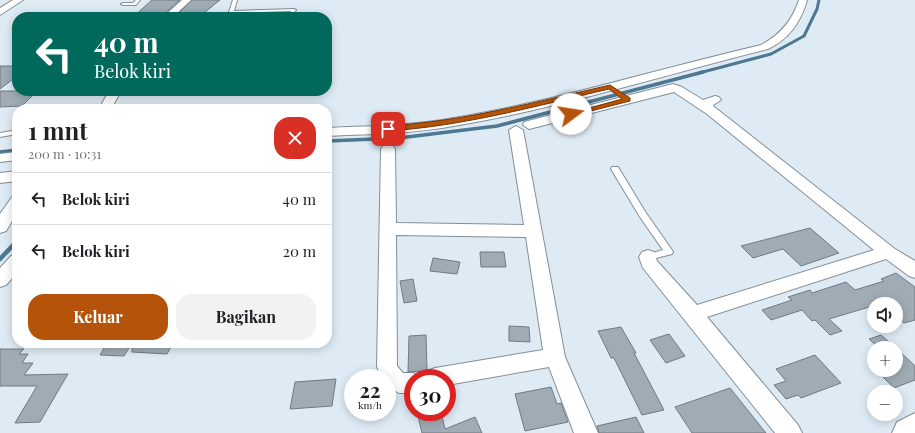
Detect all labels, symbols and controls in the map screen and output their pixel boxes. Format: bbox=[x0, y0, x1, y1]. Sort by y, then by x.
text: 40 m bbox=[94, 23, 159, 60]
icon: left bbox=[28, 28, 80, 80]
text: Belok kiri bbox=[94, 59, 171, 83]
position arrow bbox=[550, 93, 592, 135]
pin bbox=[371, 112, 405, 146]
text: 1 mnt bbox=[28, 114, 88, 146]
button: close bbox=[274, 117, 316, 159]
icon: arrive bbox=[377, 118, 399, 140]
text: 200 m · 10:31 bbox=[28, 145, 101, 162]
icon: left bbox=[28, 188, 50, 210]
text: Belok kiri bbox=[62, 189, 130, 209]
text: 40 m bbox=[283, 189, 316, 209]
icon: left bbox=[28, 240, 50, 262]
text: Belok kiri bbox=[62, 241, 130, 261]
text: 20 m bbox=[283, 241, 316, 261]
button: Keluar bbox=[28, 294, 168, 340]
button: Bagikan bbox=[176, 294, 316, 340]
map controls bbox=[867, 297, 903, 421]
button: sound bbox=[867, 297, 903, 333]
button: + bbox=[867, 341, 903, 377]
speed limit sign: 30 bbox=[404, 369, 456, 421]
text: 22 bbox=[360, 376, 380, 403]
button: − bbox=[867, 385, 903, 421]
text: km/h bbox=[358, 398, 382, 412]

